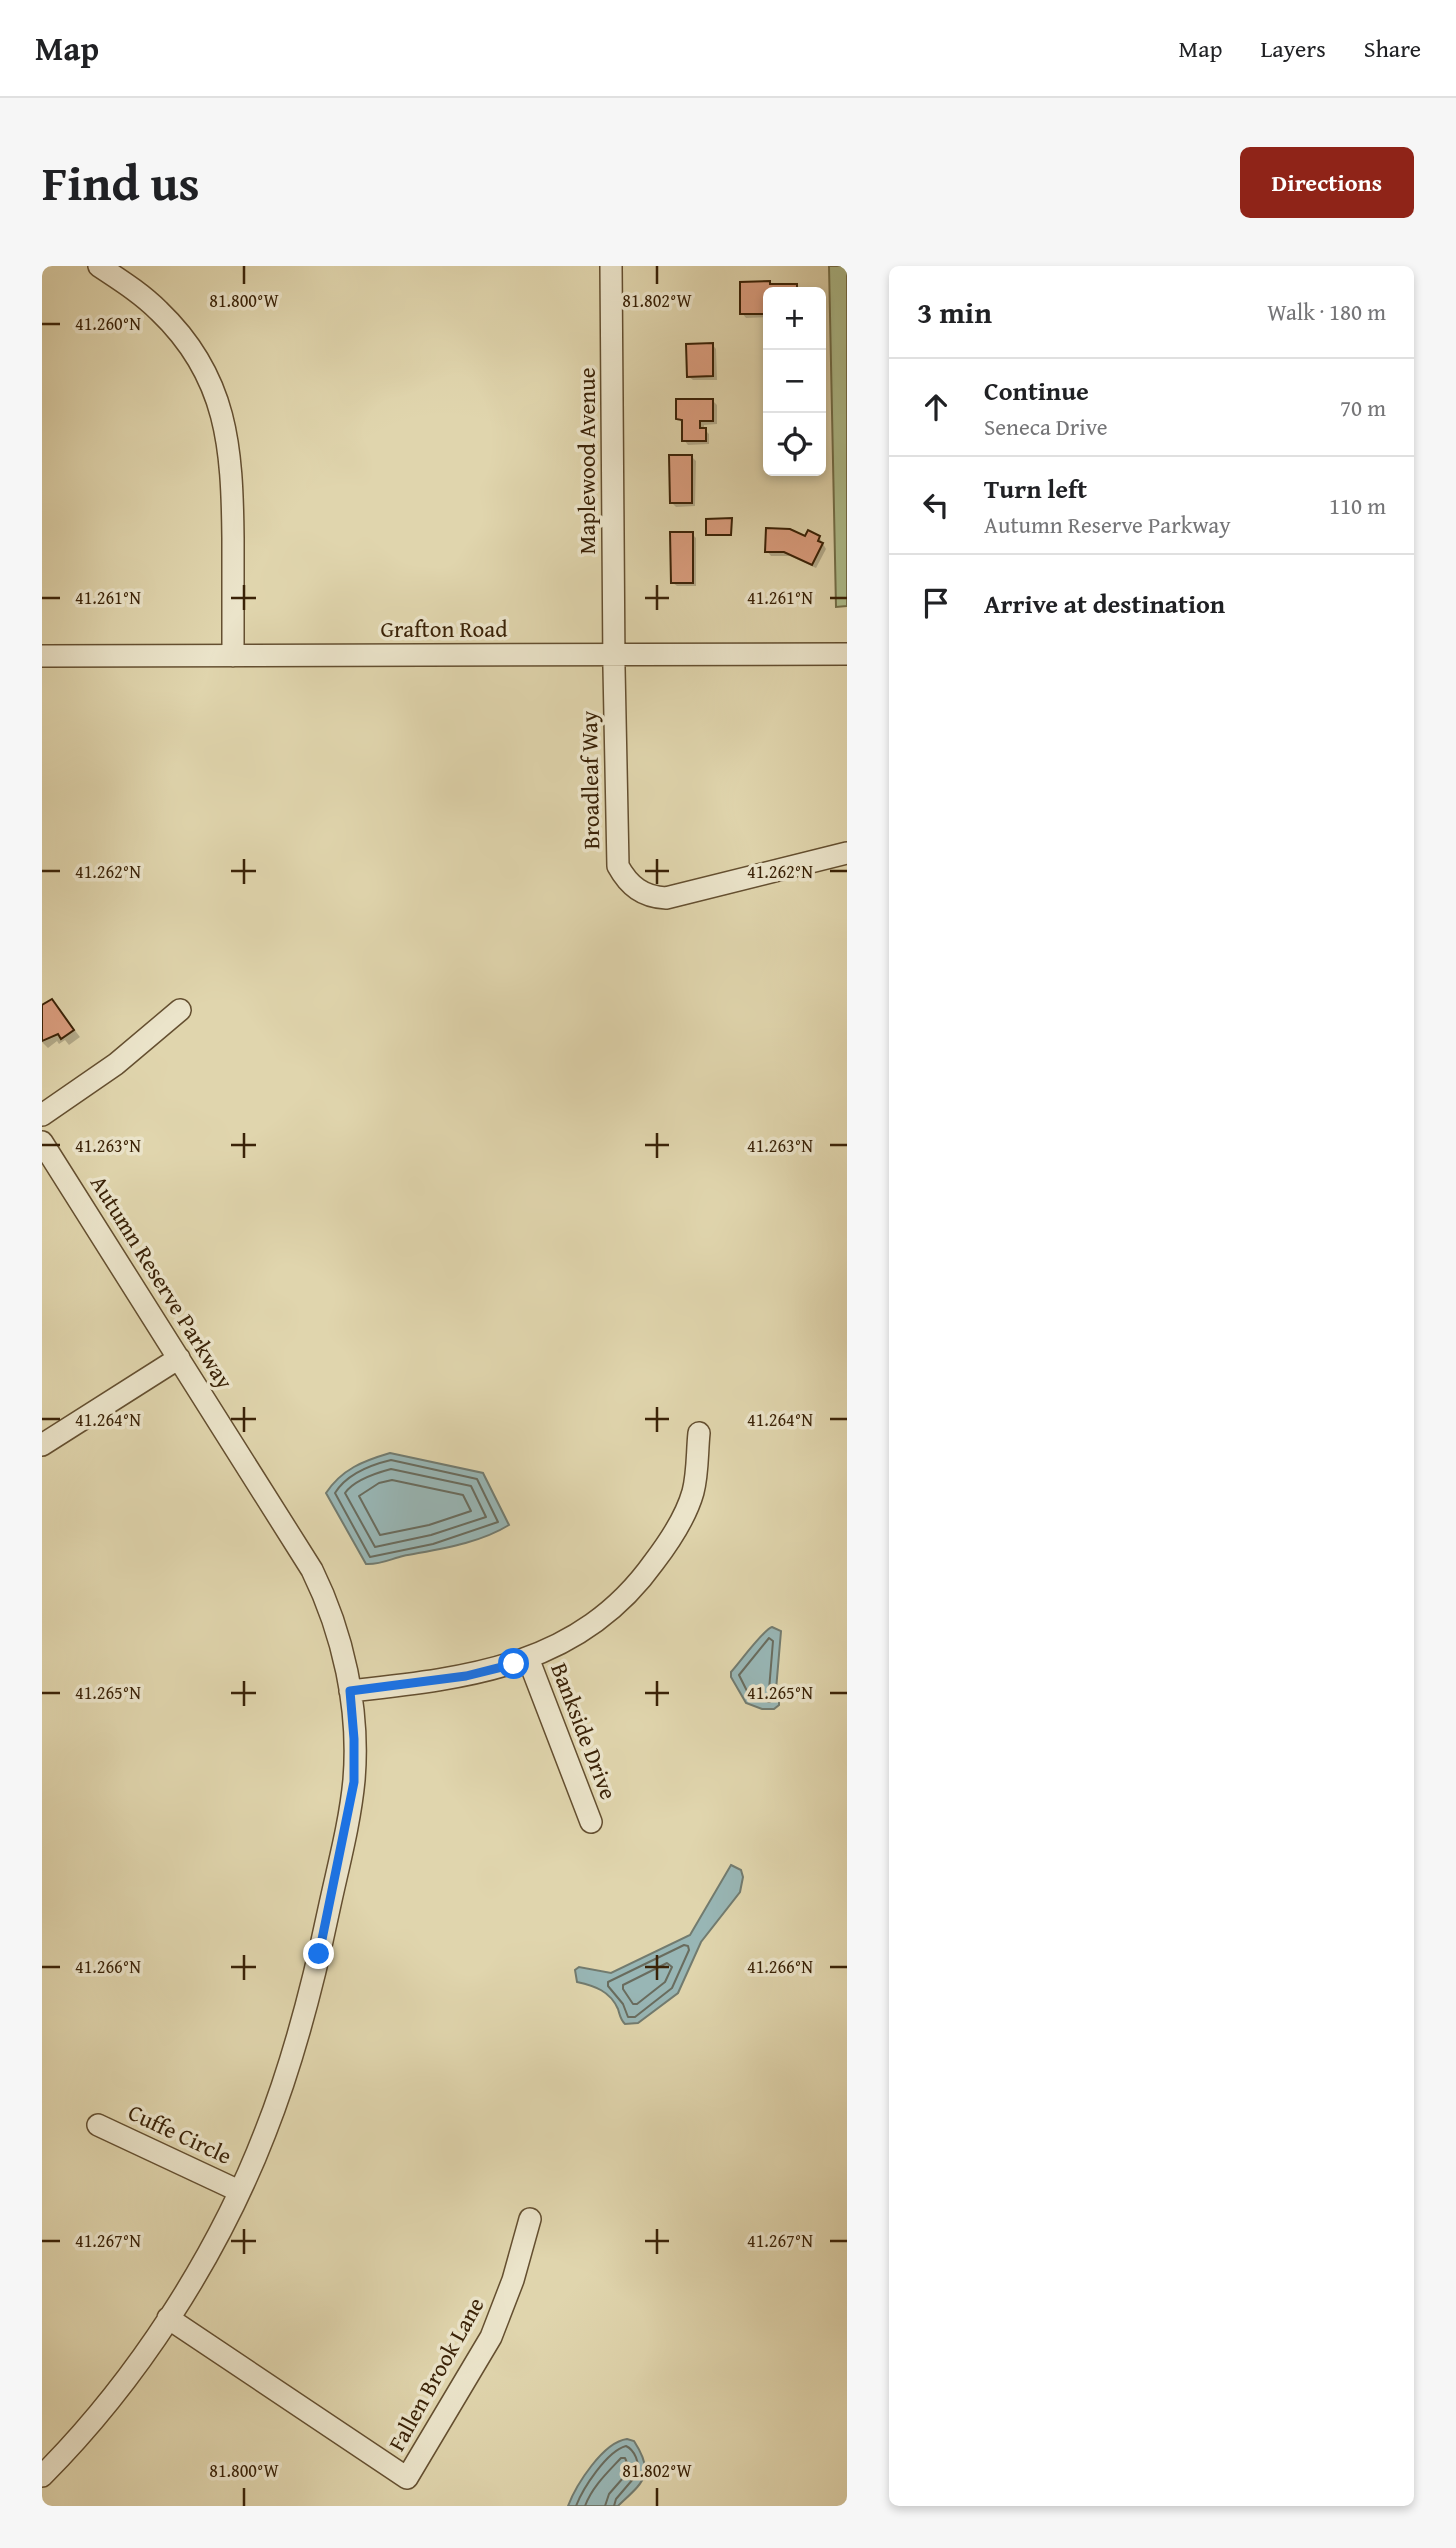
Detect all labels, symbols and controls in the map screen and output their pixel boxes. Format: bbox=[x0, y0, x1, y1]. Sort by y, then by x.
text: Map bbox=[35, 24, 99, 72]
text: Map bbox=[1179, 31, 1222, 66]
text: Layers bbox=[1260, 31, 1326, 66]
text: Share bbox=[1364, 31, 1421, 66]
text: Find us bbox=[42, 146, 200, 218]
button: Directions bbox=[1240, 147, 1414, 218]
text: 81.800°W bbox=[209, 287, 279, 314]
text: 81.802°W bbox=[622, 287, 692, 314]
map controls bbox=[763, 287, 826, 476]
button: + bbox=[763, 287, 826, 350]
text: 3 min bbox=[917, 290, 992, 334]
text: Walk · 180 m bbox=[1267, 295, 1386, 328]
text: 41.260°N bbox=[75, 310, 141, 337]
button: − bbox=[763, 350, 826, 413]
street label: Maplewood Avenue bbox=[570, 368, 603, 554]
text: Continue bbox=[984, 371, 1089, 410]
icon: ahead bbox=[917, 388, 955, 426]
text: 70 m bbox=[1340, 391, 1386, 424]
text: Seneca Drive bbox=[984, 410, 1107, 443]
button: locate bbox=[763, 413, 826, 476]
text: Turn left bbox=[984, 469, 1087, 508]
icon: left bbox=[917, 486, 955, 524]
text: 110 m bbox=[1329, 489, 1386, 522]
text: Autumn Reserve Parkway bbox=[984, 508, 1231, 541]
text: 41.261°N bbox=[75, 584, 141, 611]
text: 41.261°N bbox=[747, 584, 813, 611]
icon: arrive bbox=[917, 584, 955, 622]
text: Arrive at destination bbox=[984, 584, 1225, 623]
street label: Grafton Road bbox=[380, 612, 508, 645]
street label: Broadleaf Way bbox=[572, 710, 607, 850]
text: 41.262°N bbox=[75, 858, 141, 885]
text: 41.262°N bbox=[747, 858, 813, 885]
text: 41.263°N bbox=[75, 1132, 141, 1159]
text: 41.263°N bbox=[747, 1132, 813, 1159]
street label: Autumn Reserve Parkway bbox=[83, 1168, 242, 1396]
text: 41.264°N bbox=[75, 1406, 141, 1433]
text: 41.264°N bbox=[747, 1406, 813, 1433]
route start bbox=[498, 1648, 529, 1679]
street label: Bankside Drive bbox=[543, 1658, 626, 1804]
text: 41.265°N bbox=[75, 1679, 141, 1706]
text: 41.265°N bbox=[747, 1679, 813, 1706]
route end bbox=[303, 1938, 334, 1969]
text: 41.266°N bbox=[75, 1953, 141, 1980]
text: 41.266°N bbox=[747, 1953, 813, 1980]
street label: Cuffe Circle bbox=[123, 2095, 237, 2172]
text: 41.267°N bbox=[75, 2227, 141, 2254]
text: 41.267°N bbox=[747, 2227, 813, 2254]
street label: Fallen Brook Lane bbox=[380, 2291, 491, 2457]
text: 81.800°W bbox=[209, 2457, 279, 2484]
text: 81.802°W bbox=[622, 2457, 692, 2484]

